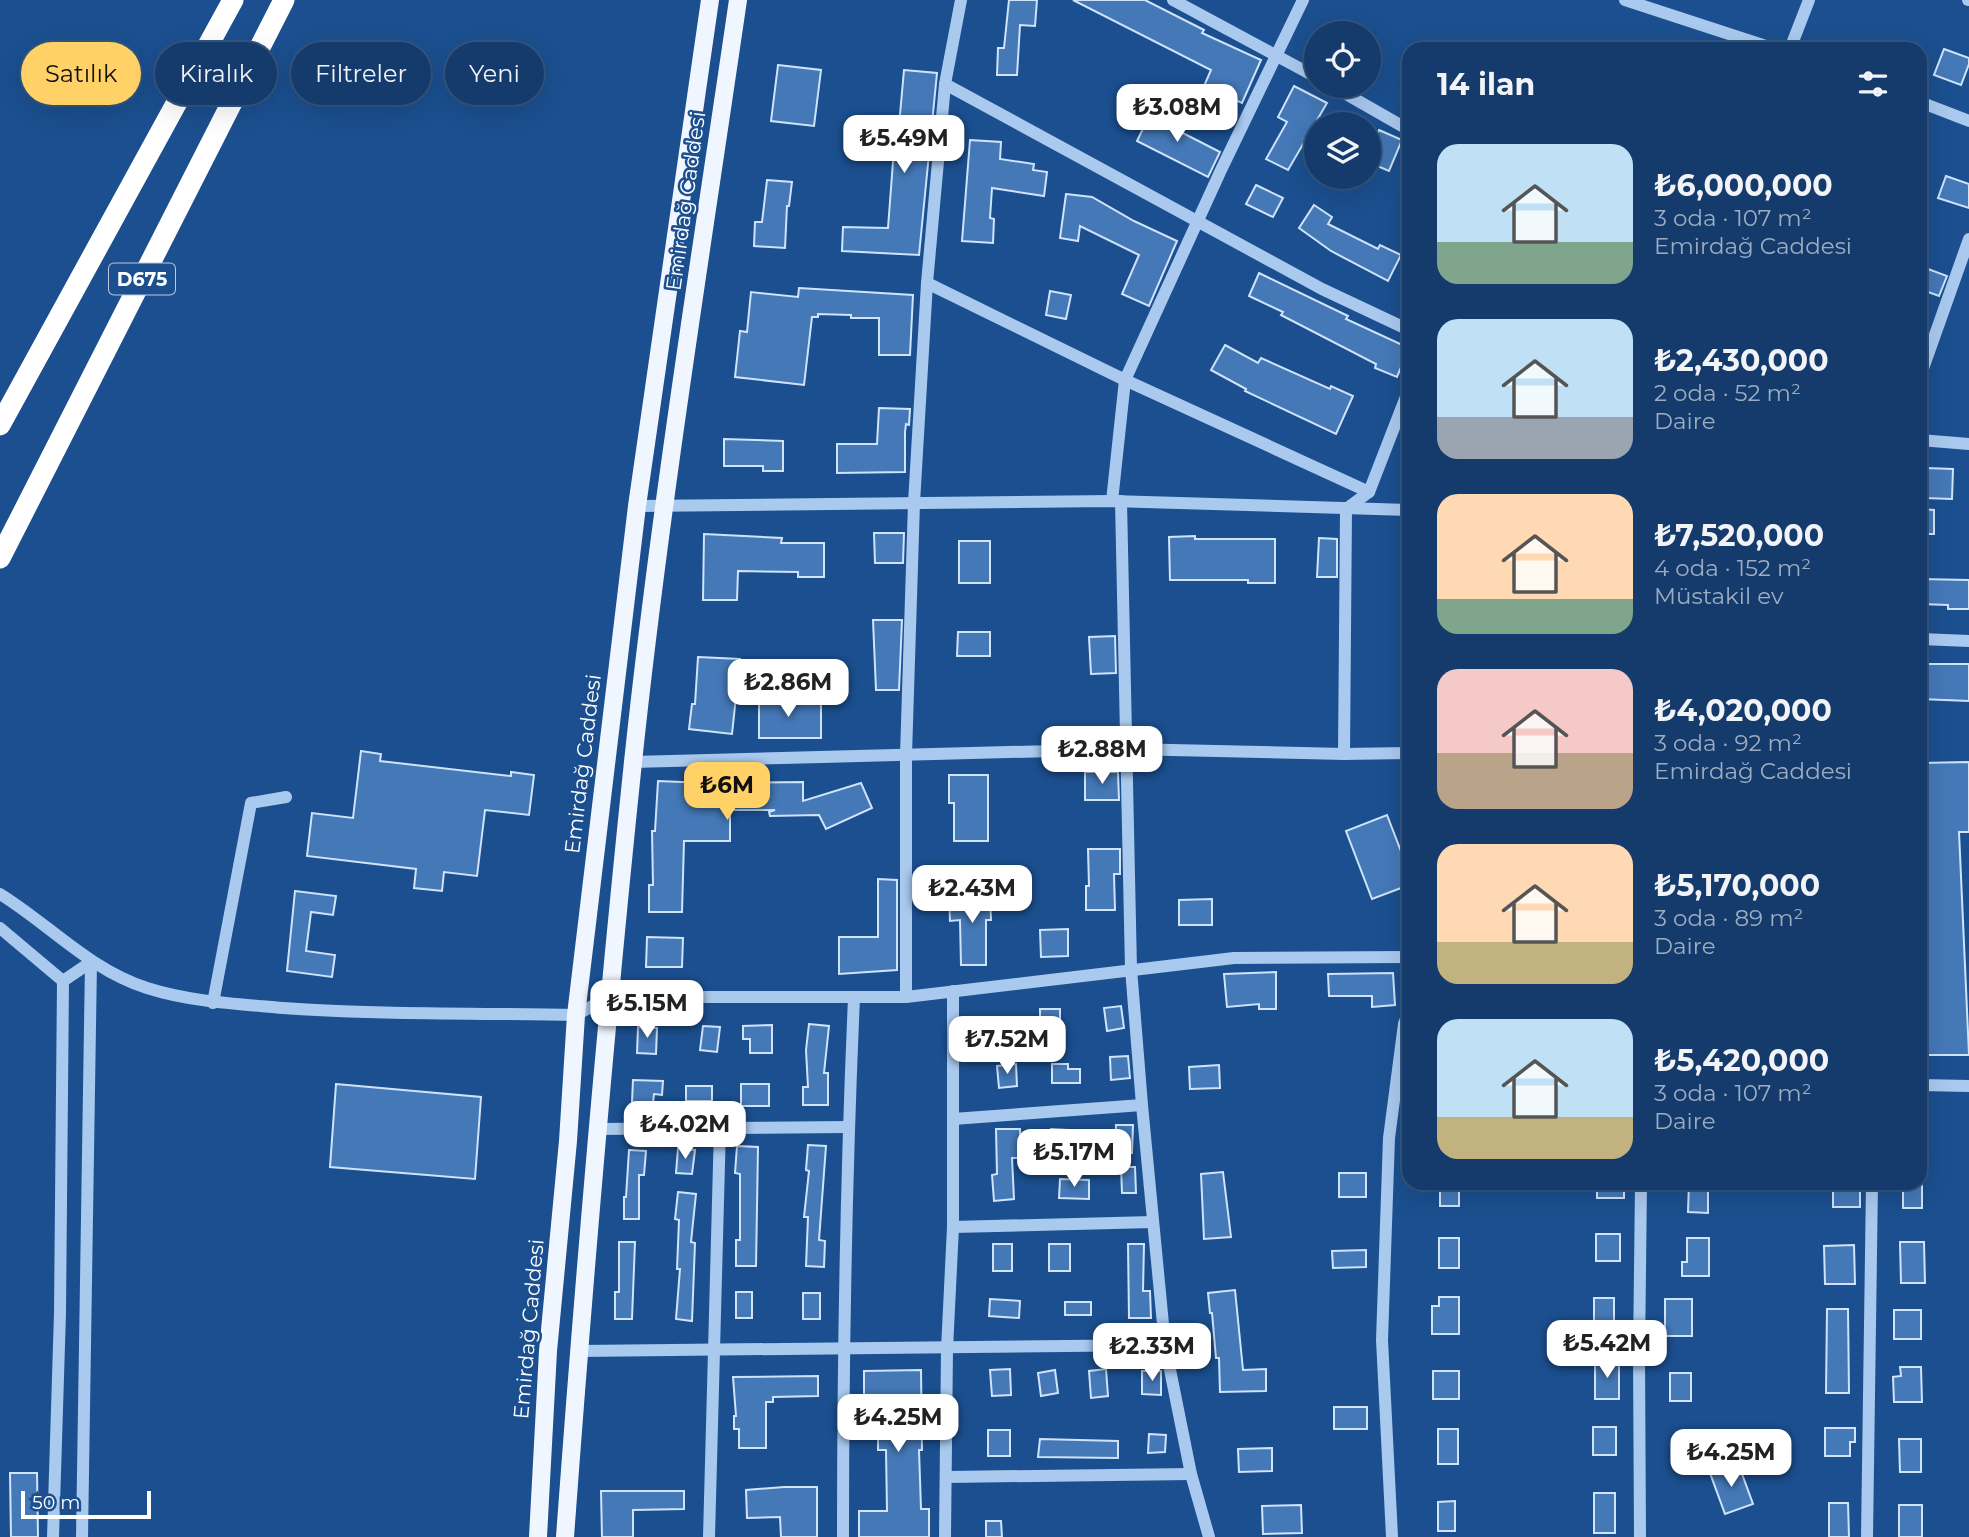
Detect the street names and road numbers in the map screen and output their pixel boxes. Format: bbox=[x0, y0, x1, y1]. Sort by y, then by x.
street label: Emirdağ Caddesi bbox=[661, 110, 710, 292]
road number: D675 bbox=[109, 264, 175, 294]
street label: Emirdağ Caddesi bbox=[559, 673, 606, 855]
street label: Emirdağ Caddesi bbox=[508, 1238, 549, 1420]

